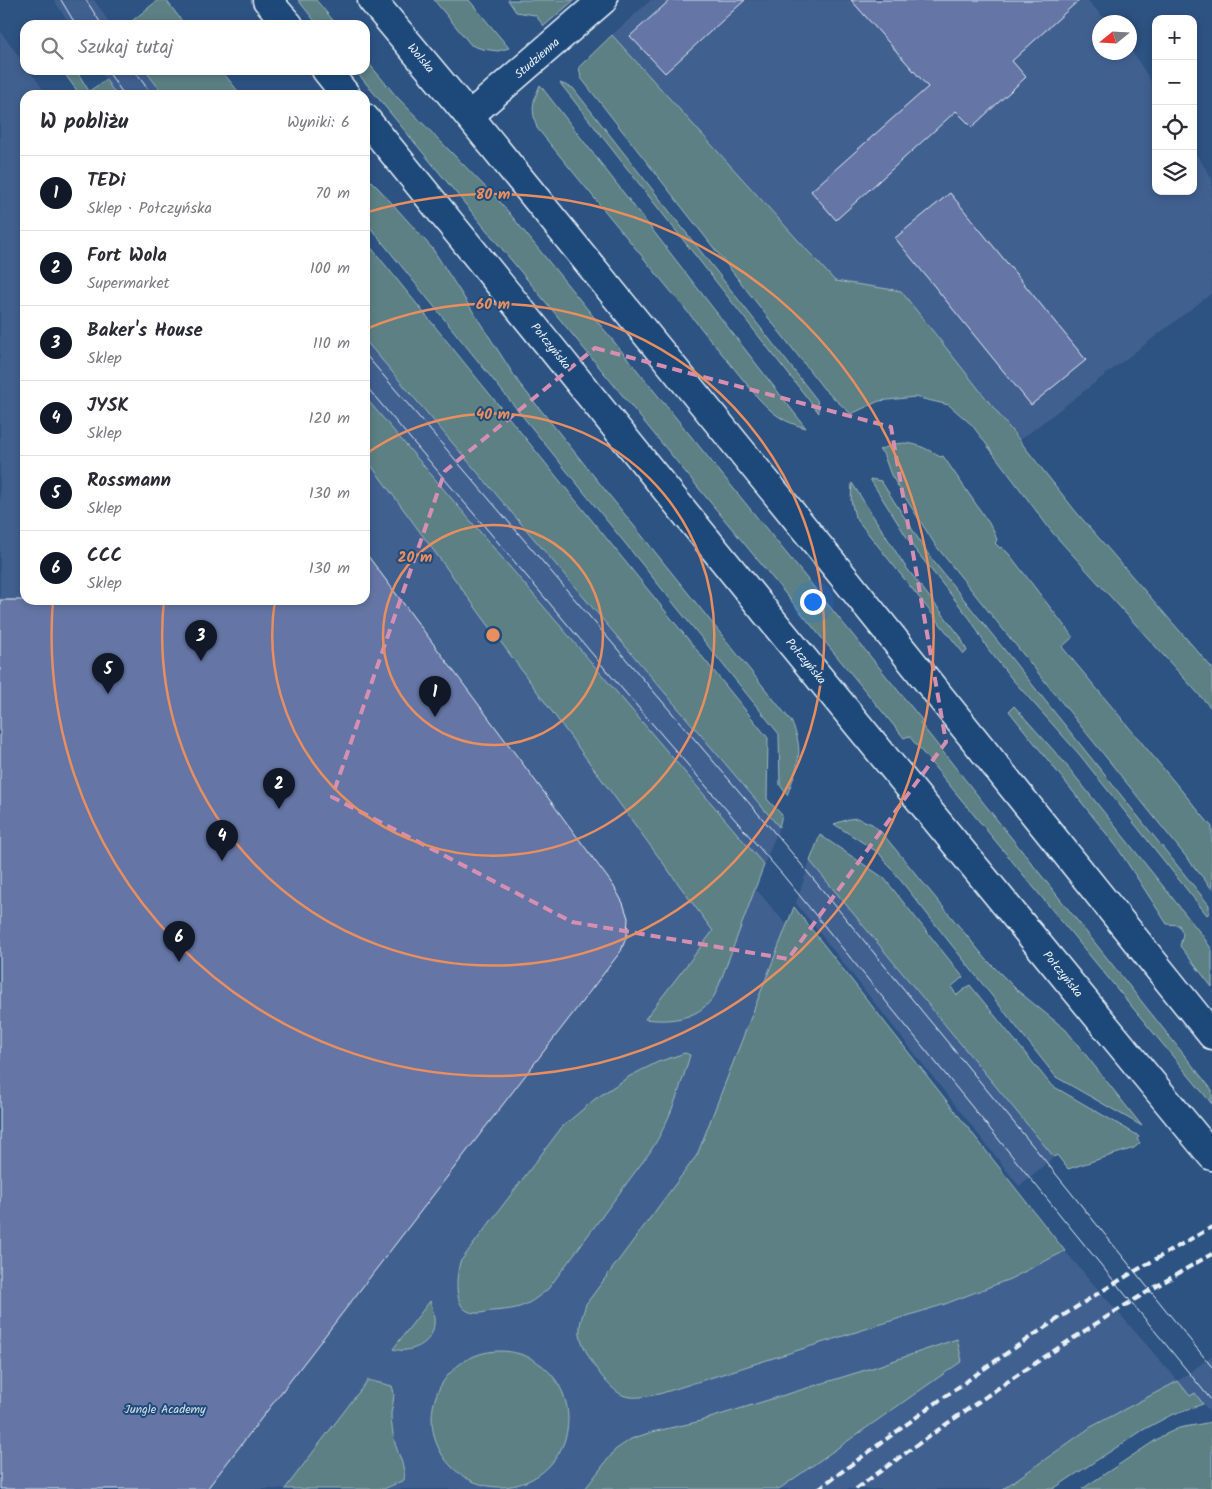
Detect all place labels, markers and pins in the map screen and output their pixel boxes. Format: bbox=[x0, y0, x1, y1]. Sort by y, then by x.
pin: 3 bbox=[185, 620, 217, 661]
centre of rings bbox=[484, 626, 502, 644]
pin: 5 bbox=[92, 653, 124, 694]
pin: 1 bbox=[419, 676, 451, 717]
pin: 2 bbox=[263, 768, 295, 809]
pin: 4 bbox=[206, 820, 238, 861]
pin: 6 bbox=[163, 921, 195, 962]

